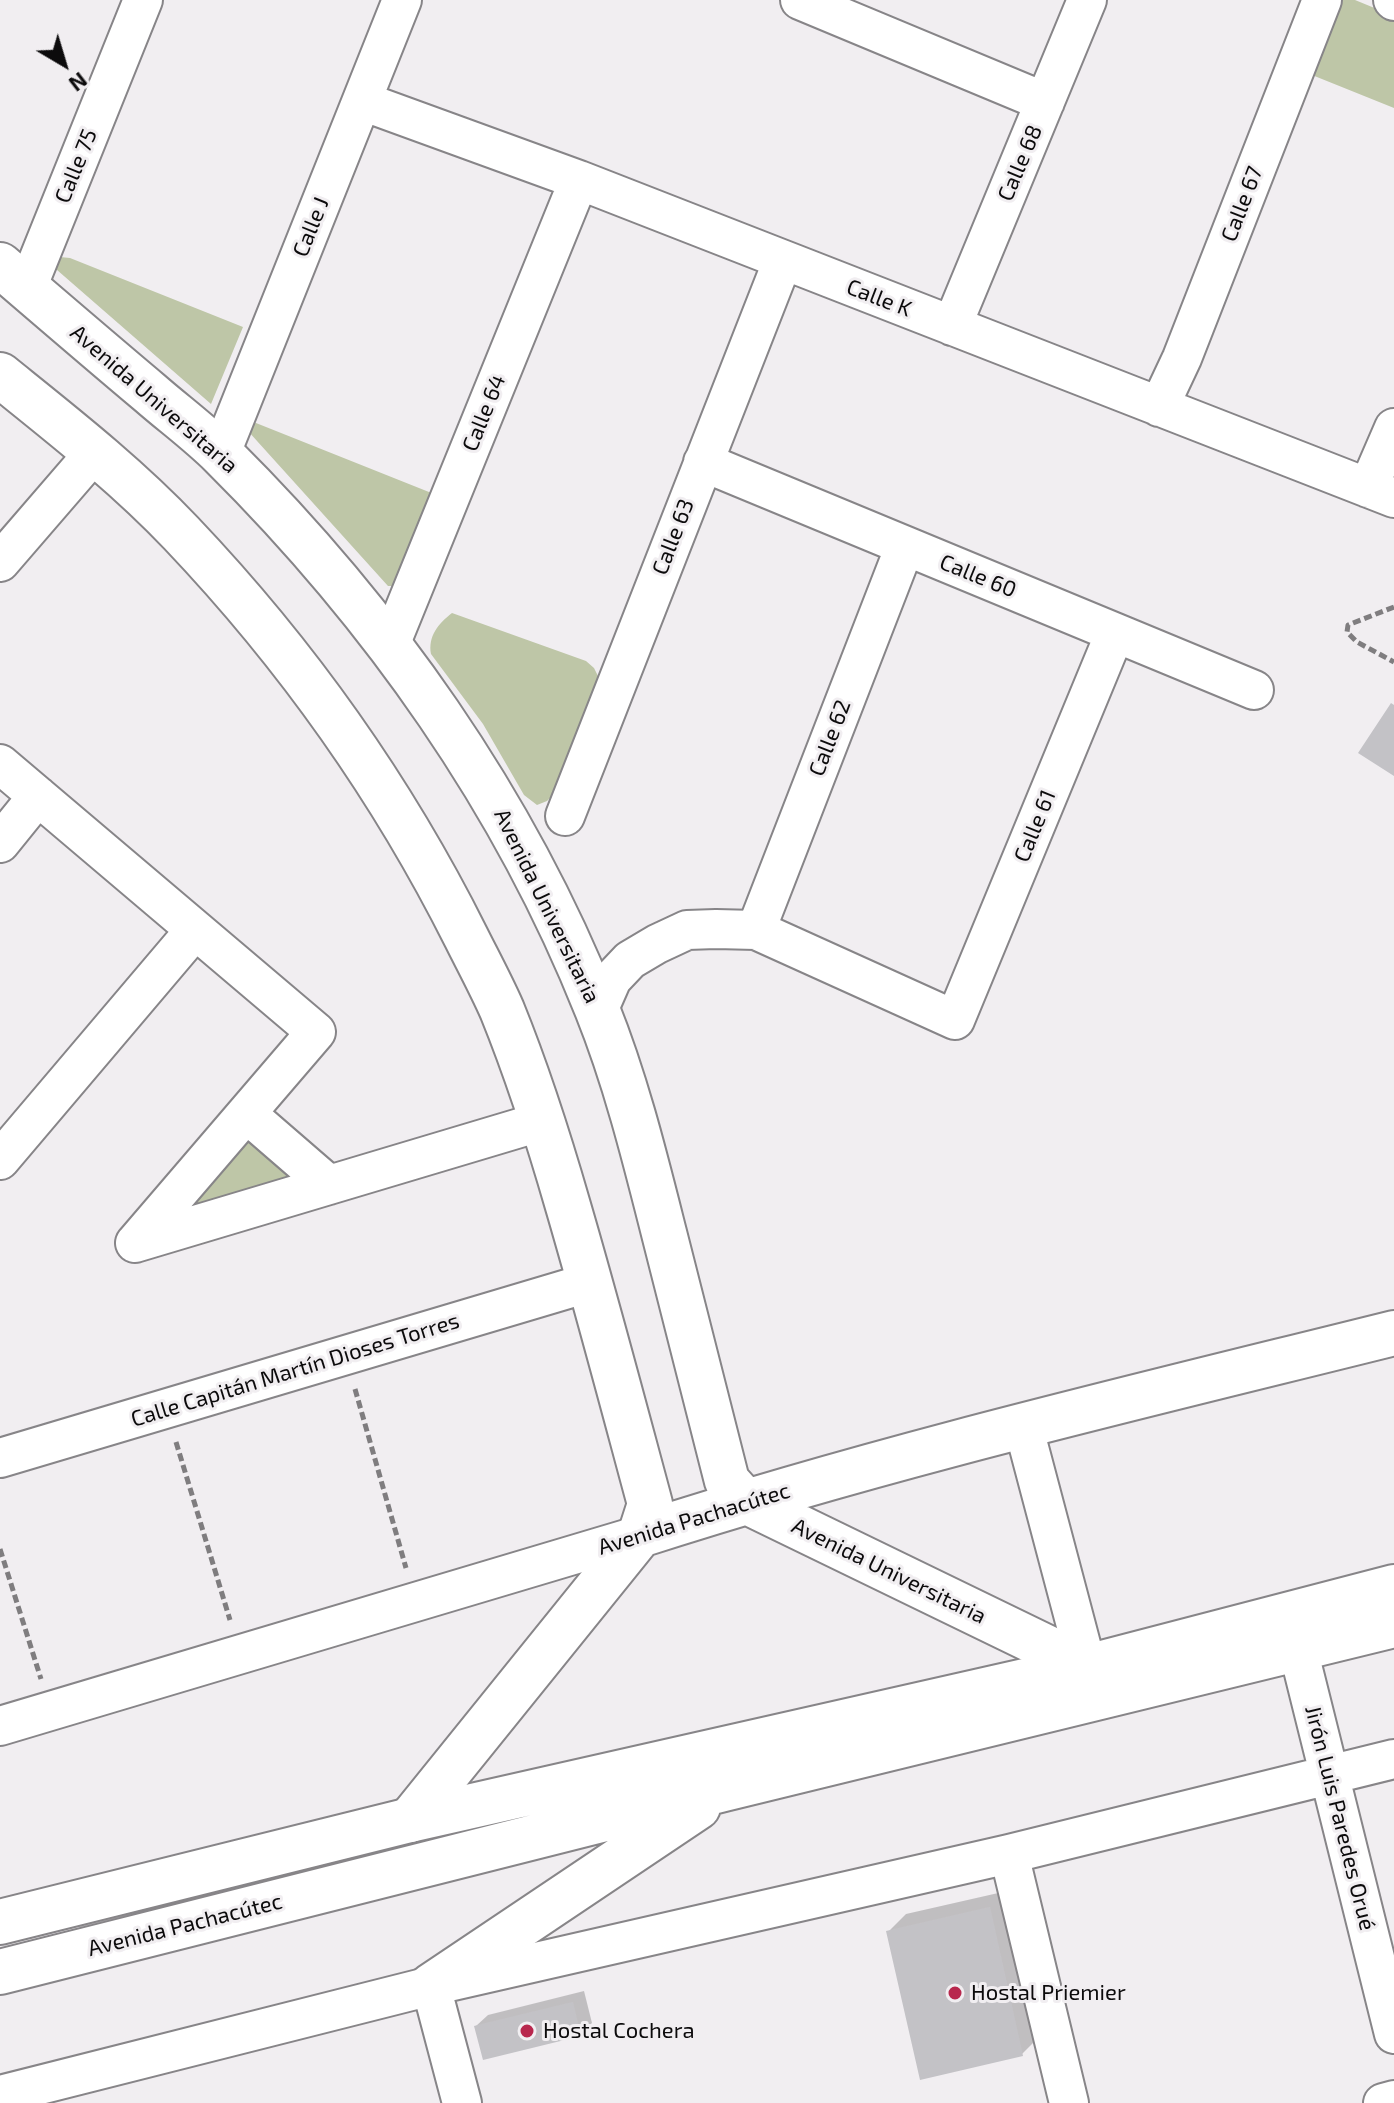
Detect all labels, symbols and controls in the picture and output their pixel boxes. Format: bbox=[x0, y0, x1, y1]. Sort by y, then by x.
north arrow bbox=[24, 24, 104, 104]
text: N bbox=[65, 68, 93, 98]
street label: Calle 68 bbox=[992, 121, 1048, 205]
street label: Calle 75 bbox=[49, 125, 103, 207]
street label: Calle 67 bbox=[1216, 163, 1268, 245]
street label: Calle J bbox=[287, 193, 335, 261]
street label: Calle K bbox=[843, 274, 915, 322]
street label: Avenida Universitaria bbox=[65, 319, 243, 479]
street label: Calle 64 bbox=[457, 371, 511, 455]
street label: Calle 63 bbox=[646, 495, 700, 579]
street label: Calle 60 bbox=[936, 549, 1020, 603]
street label: Calle 62 bbox=[803, 696, 857, 780]
street label: Calle 61 bbox=[1009, 786, 1061, 866]
street label: Avenida Universitaria bbox=[488, 805, 606, 1007]
street label: Calle Capitán Martín Dioses Torres bbox=[128, 1307, 462, 1433]
street label: Avenida Pachacútec bbox=[595, 1477, 793, 1561]
street label: Avenida Universitaria bbox=[788, 1512, 990, 1630]
street label: Jirón Luis Paredes Orué bbox=[1299, 1703, 1381, 1933]
street label: Avenida Pachacútec bbox=[85, 1888, 285, 1962]
place label: Hostal Priemier bbox=[971, 1980, 1126, 2006]
marker: Hostal Priemier bbox=[946, 1984, 964, 2002]
place label: Hostal Cochera bbox=[543, 2018, 695, 2044]
marker: Hostal Cochera bbox=[518, 2022, 536, 2040]

